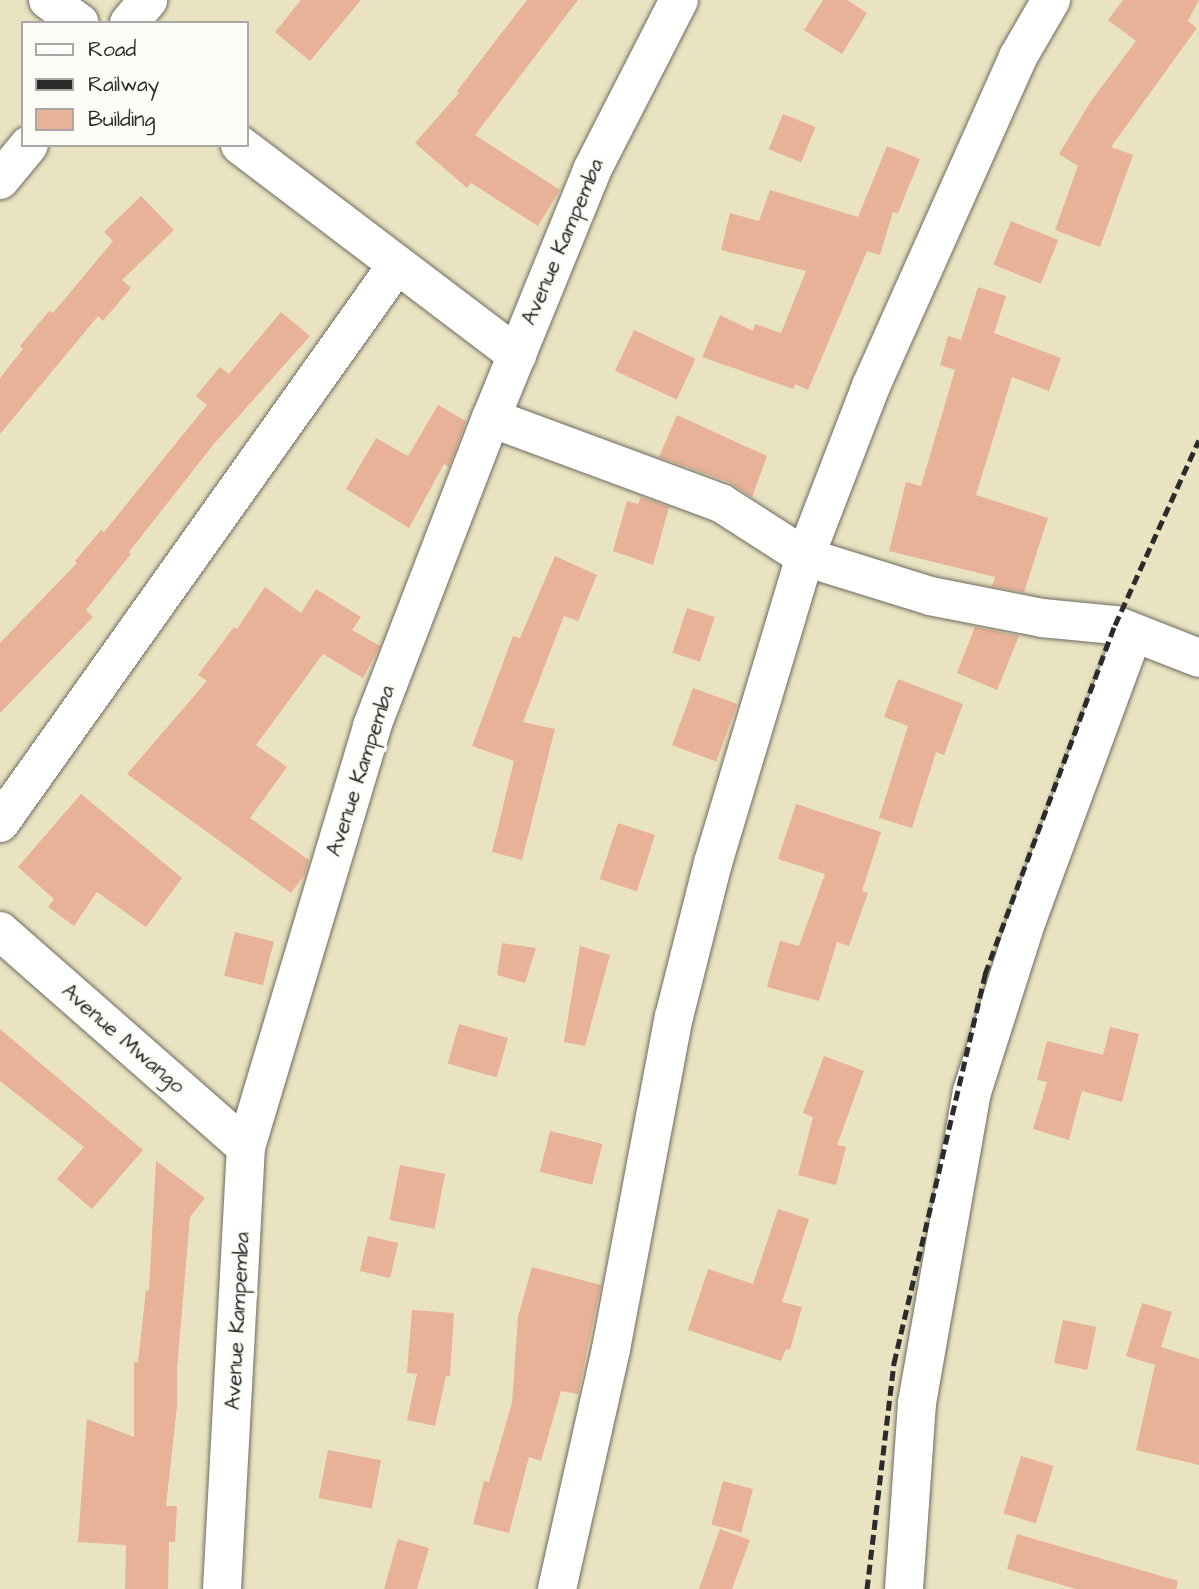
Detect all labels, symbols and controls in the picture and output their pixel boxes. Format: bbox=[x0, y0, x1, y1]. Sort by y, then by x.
legend bbox=[21, 21, 248, 147]
text: Road bbox=[88, 35, 136, 64]
text: Railway bbox=[88, 70, 159, 99]
text: Building bbox=[88, 105, 155, 134]
street label: Avenue Kampemba bbox=[517, 155, 609, 329]
street label: Avenue Kampemba bbox=[321, 682, 401, 860]
street label: Avenue Mwango bbox=[56, 979, 190, 1099]
street label: Avenue Kampemba bbox=[221, 1231, 255, 1411]

